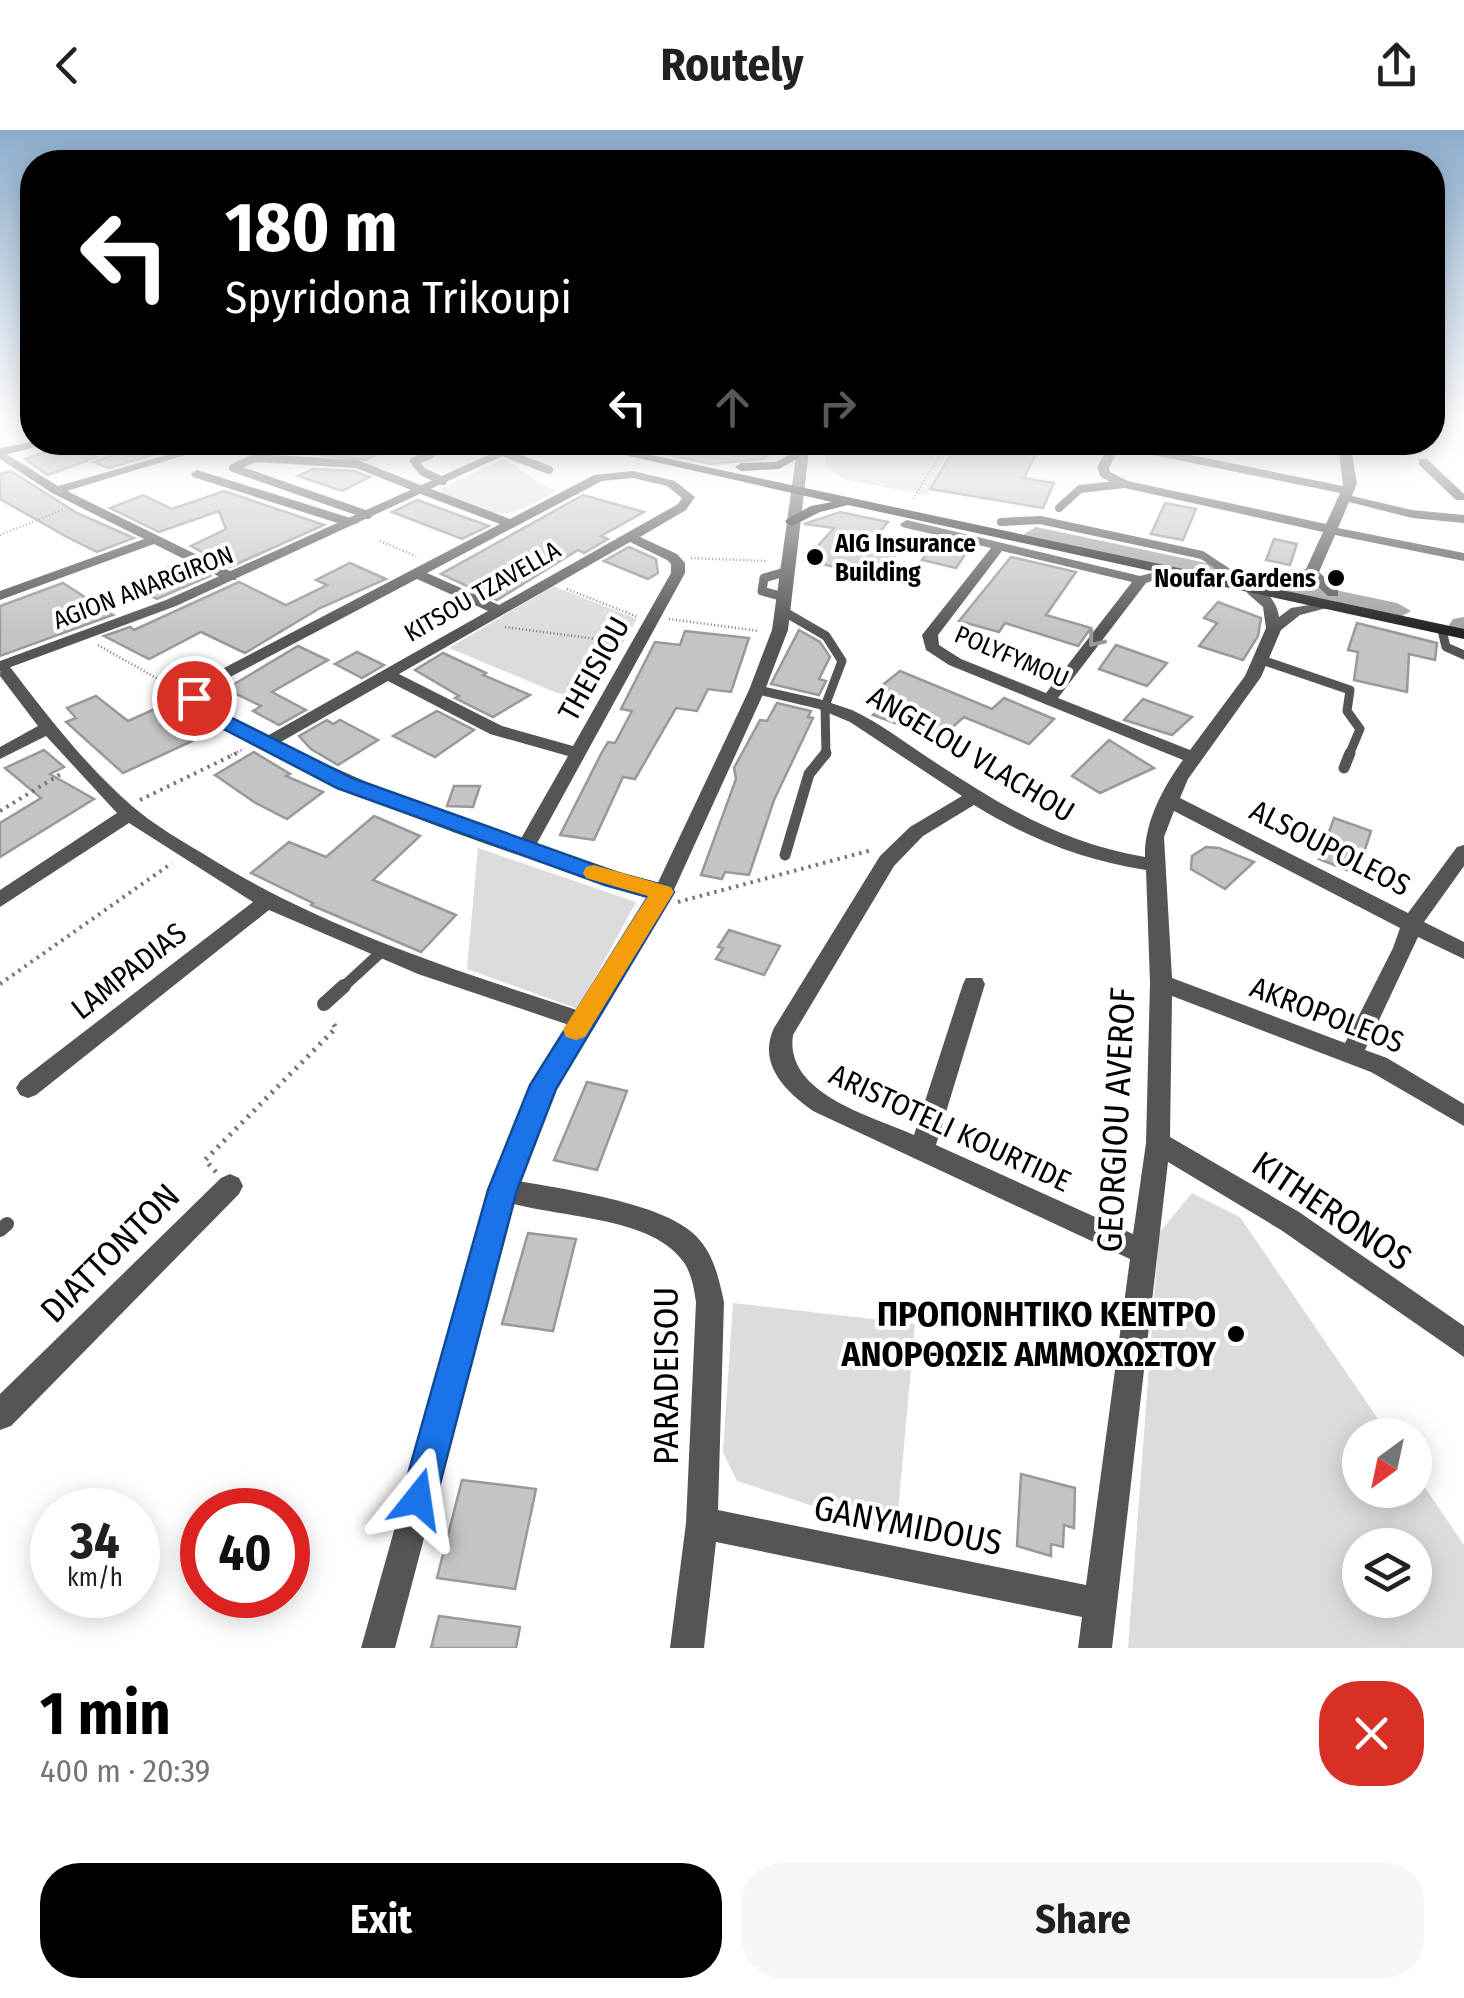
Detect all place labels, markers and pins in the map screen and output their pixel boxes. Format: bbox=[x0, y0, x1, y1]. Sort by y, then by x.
place label: AIG Insurance Building bbox=[834, 529, 976, 588]
marker: AIG Insurance Building bbox=[804, 546, 826, 568]
place label: Noufar Gardens bbox=[1154, 564, 1316, 594]
marker: Noufar Gardens bbox=[1325, 567, 1347, 589]
pin bbox=[152, 656, 237, 741]
place label: ΠΡΟΠΟΝΗΤΙΚΟ ΚΕΝΤΡΟ ΑΝΟΡΘΩΣΙΣ ΑΜΜΟΧΩΣΤΟΥ bbox=[841, 1293, 1217, 1375]
marker: ΠΡΟΠΟΝΗΤΙΚΟ ΚΕΝΤΡΟ ΑΝΟΡΘΩΣΙΣ ΑΜΜΟΧΩΣΤΟΥ bbox=[1225, 1323, 1247, 1345]

